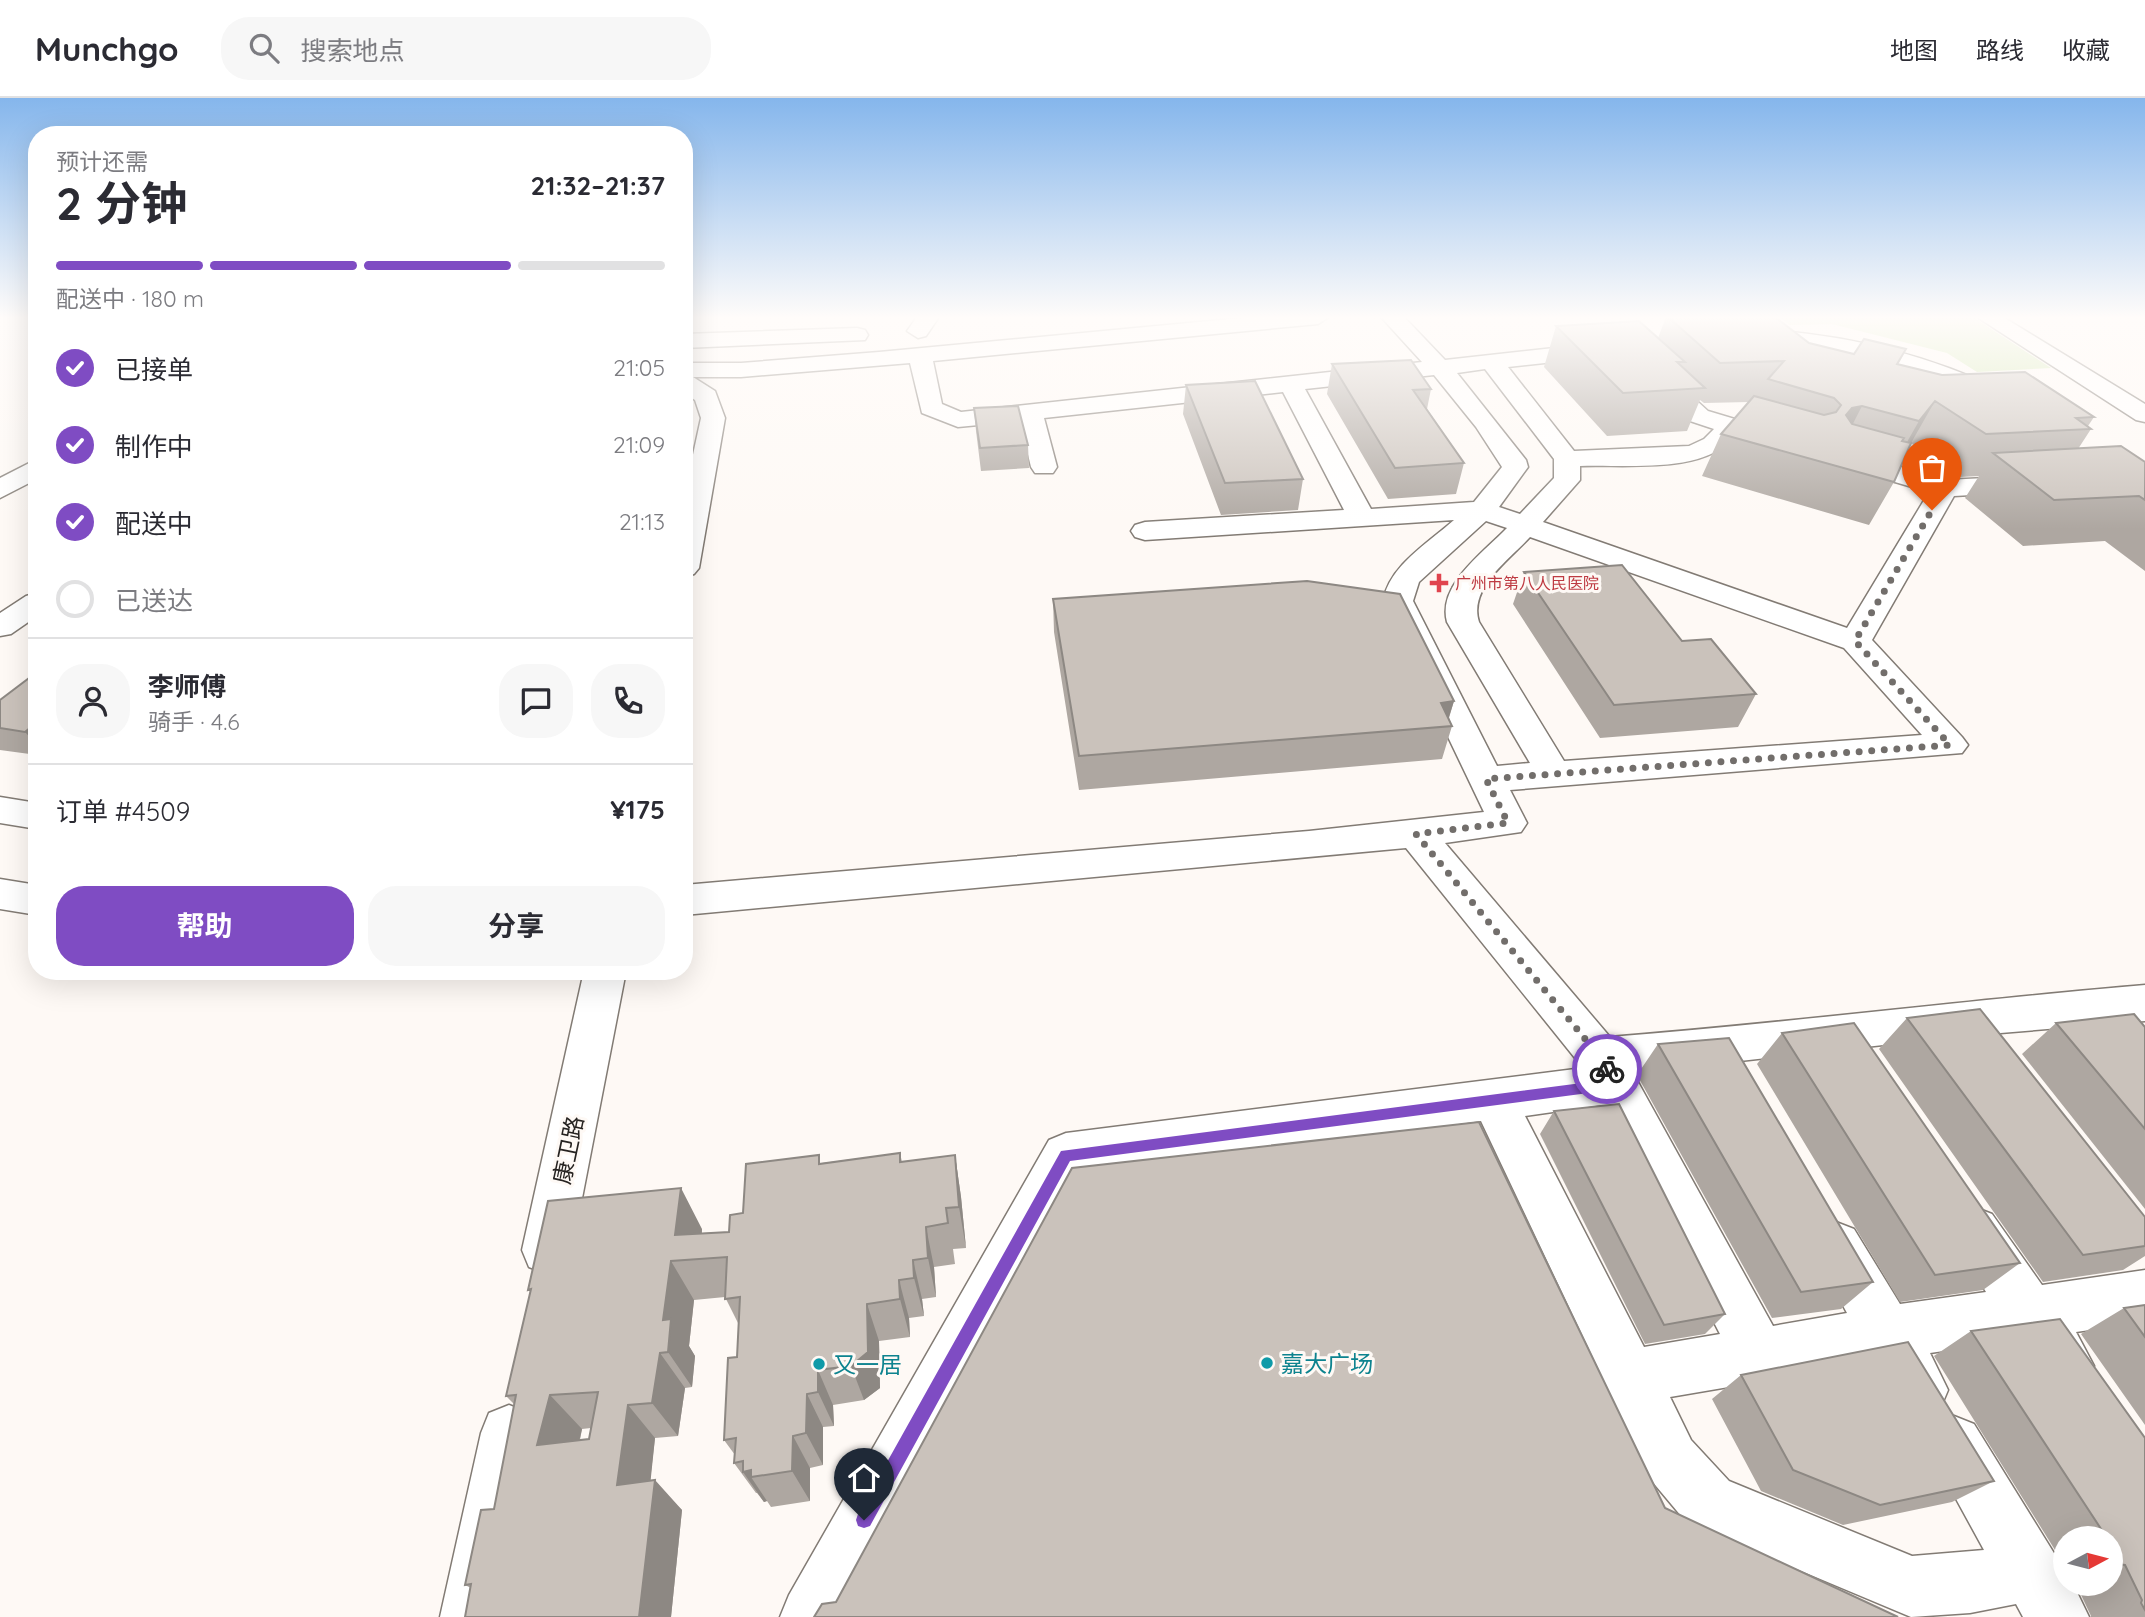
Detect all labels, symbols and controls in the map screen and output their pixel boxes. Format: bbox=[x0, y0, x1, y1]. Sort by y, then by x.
search box bbox=[221, 17, 711, 80]
text: Munchgo bbox=[35, 28, 179, 69]
icon: search bbox=[245, 29, 283, 67]
text: 搜索地点 bbox=[301, 34, 405, 67]
text: 地图 bbox=[1890, 35, 1938, 65]
text: 路线 bbox=[1976, 35, 2024, 65]
text: 收藏 bbox=[2062, 35, 2110, 65]
text: 预计还需 bbox=[56, 147, 148, 176]
text: 21:32–21:37 bbox=[531, 169, 665, 202]
text: 2 分钟 bbox=[56, 174, 187, 232]
text: 配送中 · 180 m bbox=[56, 284, 204, 313]
icon: check bbox=[56, 349, 94, 387]
text: 已接单 bbox=[115, 353, 193, 386]
text: 21:05 bbox=[613, 353, 665, 382]
icon: check bbox=[56, 426, 94, 464]
text: 制作中 bbox=[115, 430, 193, 463]
text: 21:09 bbox=[613, 430, 665, 459]
pin bbox=[1902, 438, 1962, 510]
icon: bag bbox=[1913, 449, 1951, 487]
icon: check bbox=[56, 503, 94, 541]
text: 配送中 bbox=[115, 507, 193, 540]
text: 21:13 bbox=[619, 507, 665, 536]
marker: 广州市第八人民医院 bbox=[1429, 573, 1449, 593]
place label: 广州市第八人民医院 bbox=[1455, 573, 1599, 593]
text: 已送达 bbox=[115, 584, 193, 617]
button: person bbox=[56, 664, 130, 738]
button: chat bbox=[499, 664, 573, 738]
button: phone bbox=[591, 664, 665, 738]
text: 李师傅 bbox=[148, 670, 226, 703]
text: 骑手 · 4.6 bbox=[148, 707, 240, 736]
text: ¥175 bbox=[610, 793, 665, 826]
text: 订单 #4509 bbox=[56, 795, 190, 828]
button: 帮助 bbox=[56, 886, 354, 966]
button: 分享 bbox=[368, 886, 665, 966]
courier bbox=[1572, 1034, 1642, 1104]
icon: bike bbox=[1588, 1050, 1626, 1088]
street label: 康卫路 bbox=[547, 1113, 589, 1187]
place label: 嘉大广场 bbox=[1281, 1349, 1373, 1378]
place label: 又一居 bbox=[833, 1350, 902, 1379]
marker: 嘉大广场 bbox=[1259, 1355, 1275, 1371]
marker: 又一居 bbox=[811, 1356, 827, 1372]
pin bbox=[834, 1448, 894, 1520]
icon: home bbox=[845, 1459, 883, 1497]
north arrow bbox=[2053, 1526, 2123, 1596]
map controls bbox=[2053, 1526, 2123, 1596]

